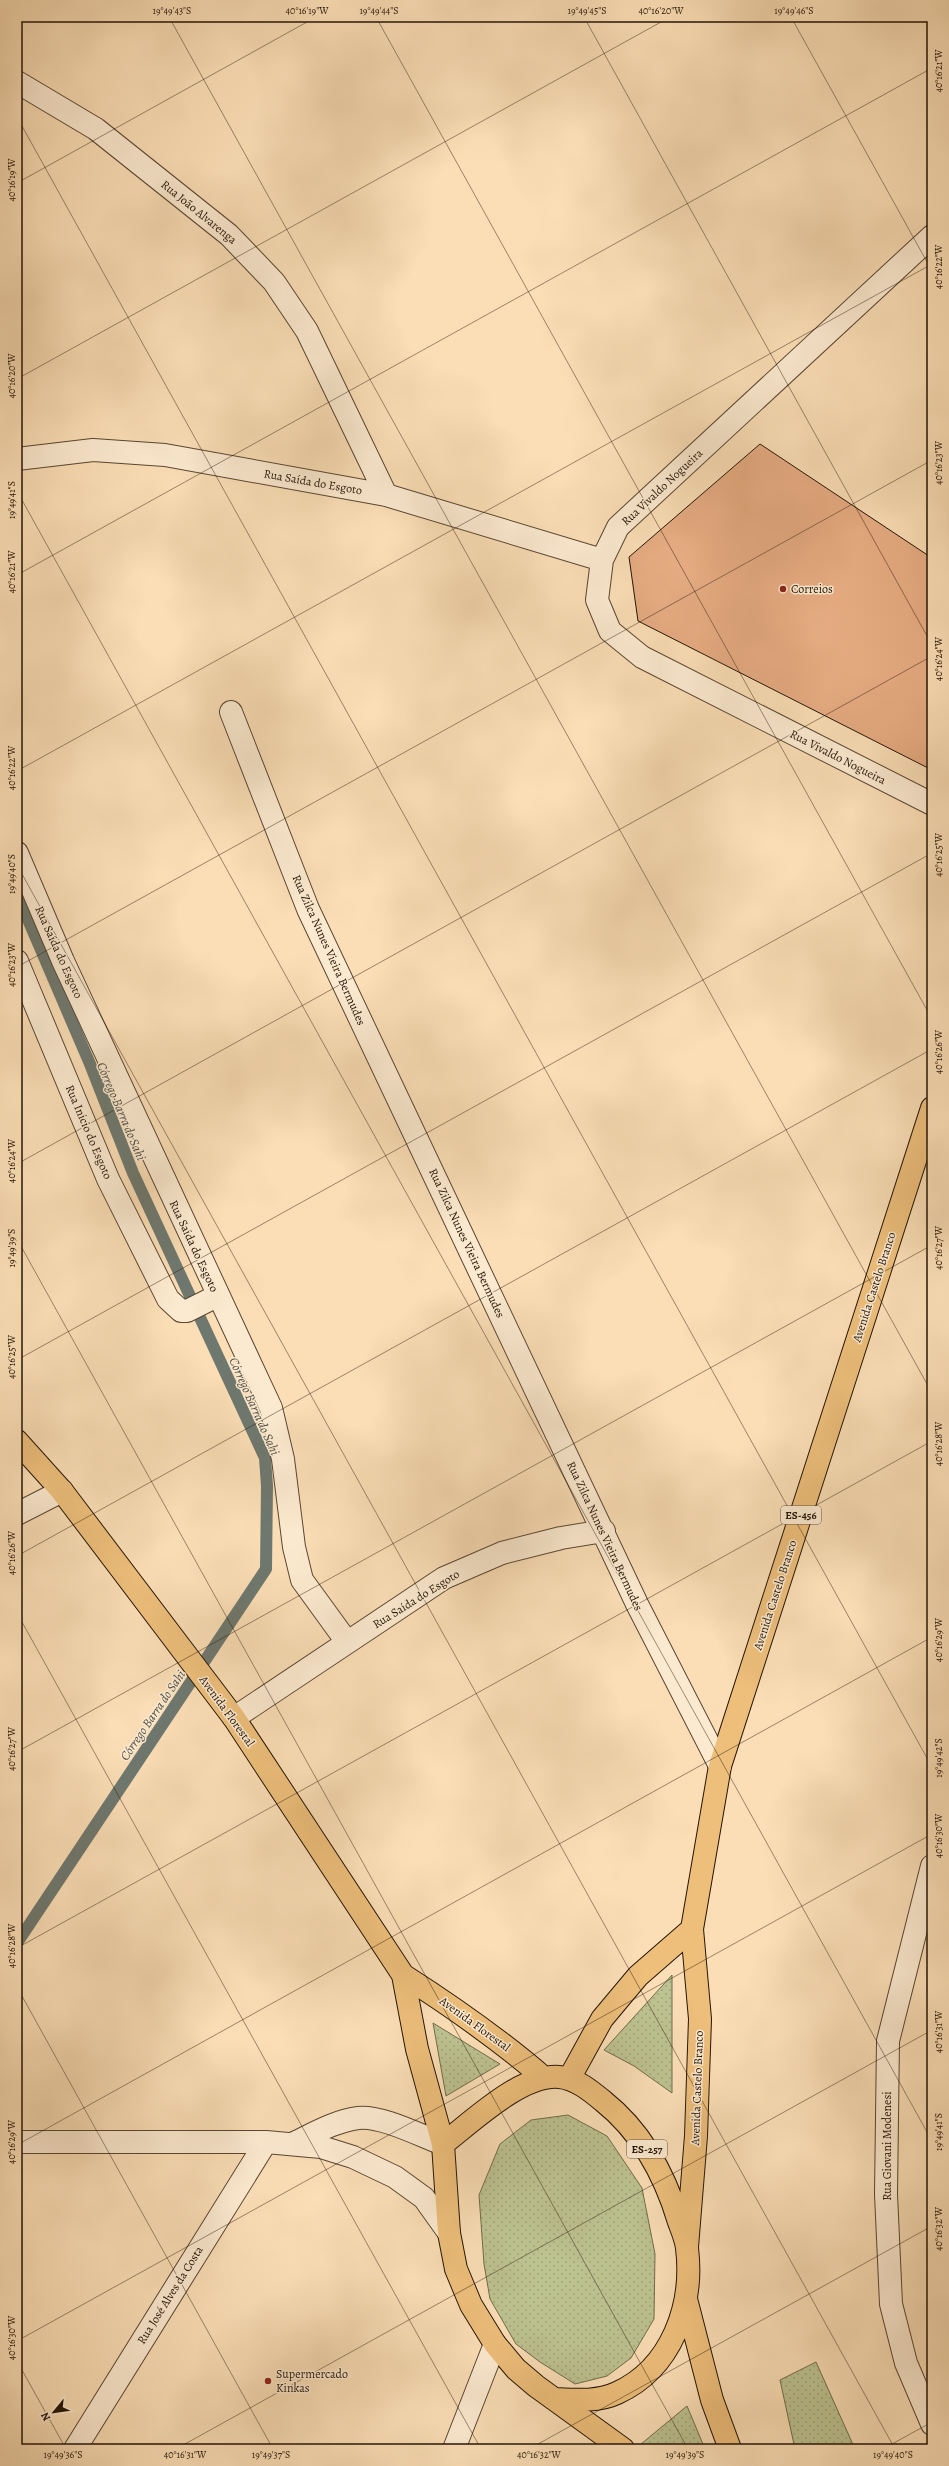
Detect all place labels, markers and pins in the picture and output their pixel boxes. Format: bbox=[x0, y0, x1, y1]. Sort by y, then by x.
place label: Correios bbox=[791, 581, 833, 597]
marker: Correios bbox=[778, 584, 788, 594]
place label: Supermercado Kinkas bbox=[276, 2366, 348, 2396]
marker: Supermercado Kinkas bbox=[263, 2376, 273, 2386]

